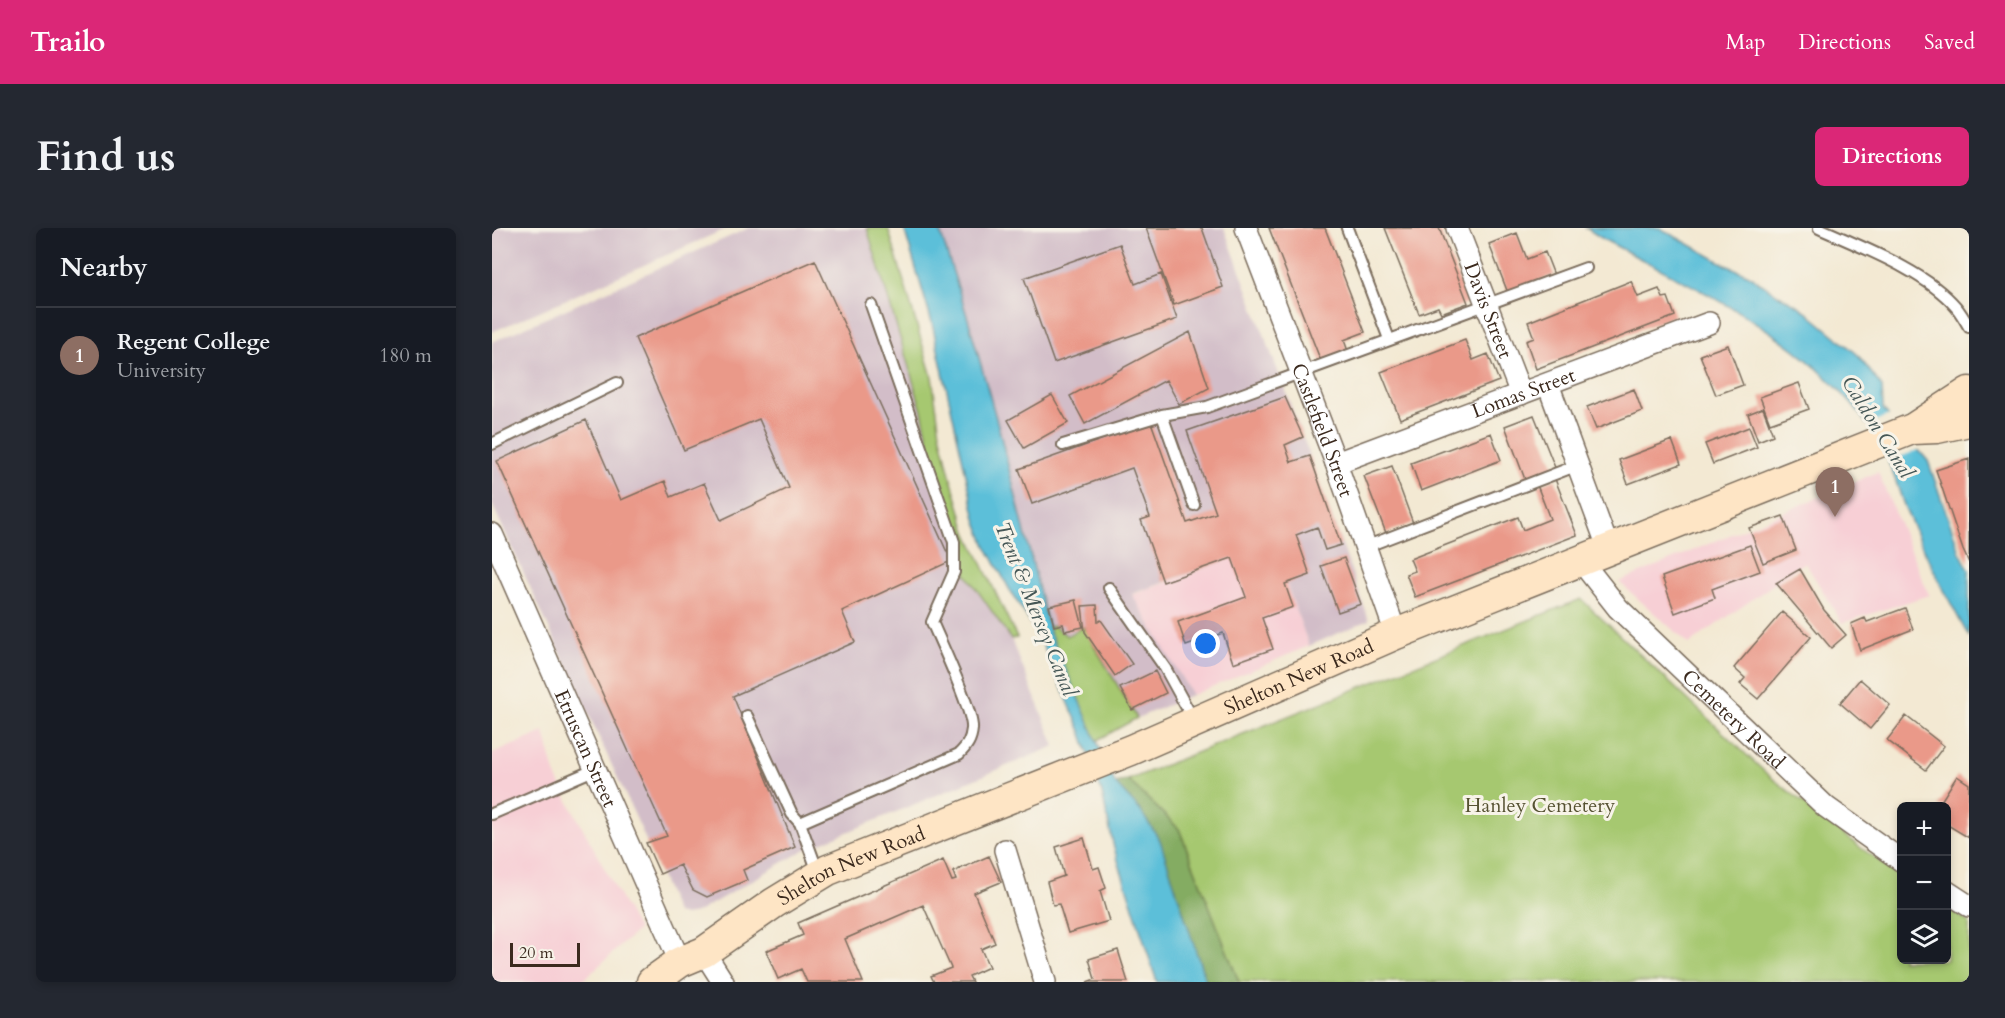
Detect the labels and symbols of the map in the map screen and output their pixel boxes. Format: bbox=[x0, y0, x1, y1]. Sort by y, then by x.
street label: Davis Street bbox=[1457, 258, 1519, 363]
street label: Castlefield Street bbox=[1285, 359, 1360, 501]
street label: Lomas Street bbox=[1468, 361, 1580, 425]
water label: Caldon Canal bbox=[1835, 370, 1921, 485]
pin: 1 bbox=[1816, 468, 1854, 517]
water label: Trent & Mersey Canal bbox=[987, 518, 1084, 702]
your location bbox=[1191, 629, 1220, 658]
street label: Shelton New Road bbox=[1220, 632, 1378, 722]
street label: Cemetery Road bbox=[1676, 663, 1791, 775]
street label: Etruscan Street bbox=[548, 685, 624, 812]
park label: Hanley Cemetery bbox=[1465, 792, 1616, 819]
street label: Shelton New Road bbox=[772, 820, 929, 912]
scale bar bbox=[510, 940, 580, 968]

